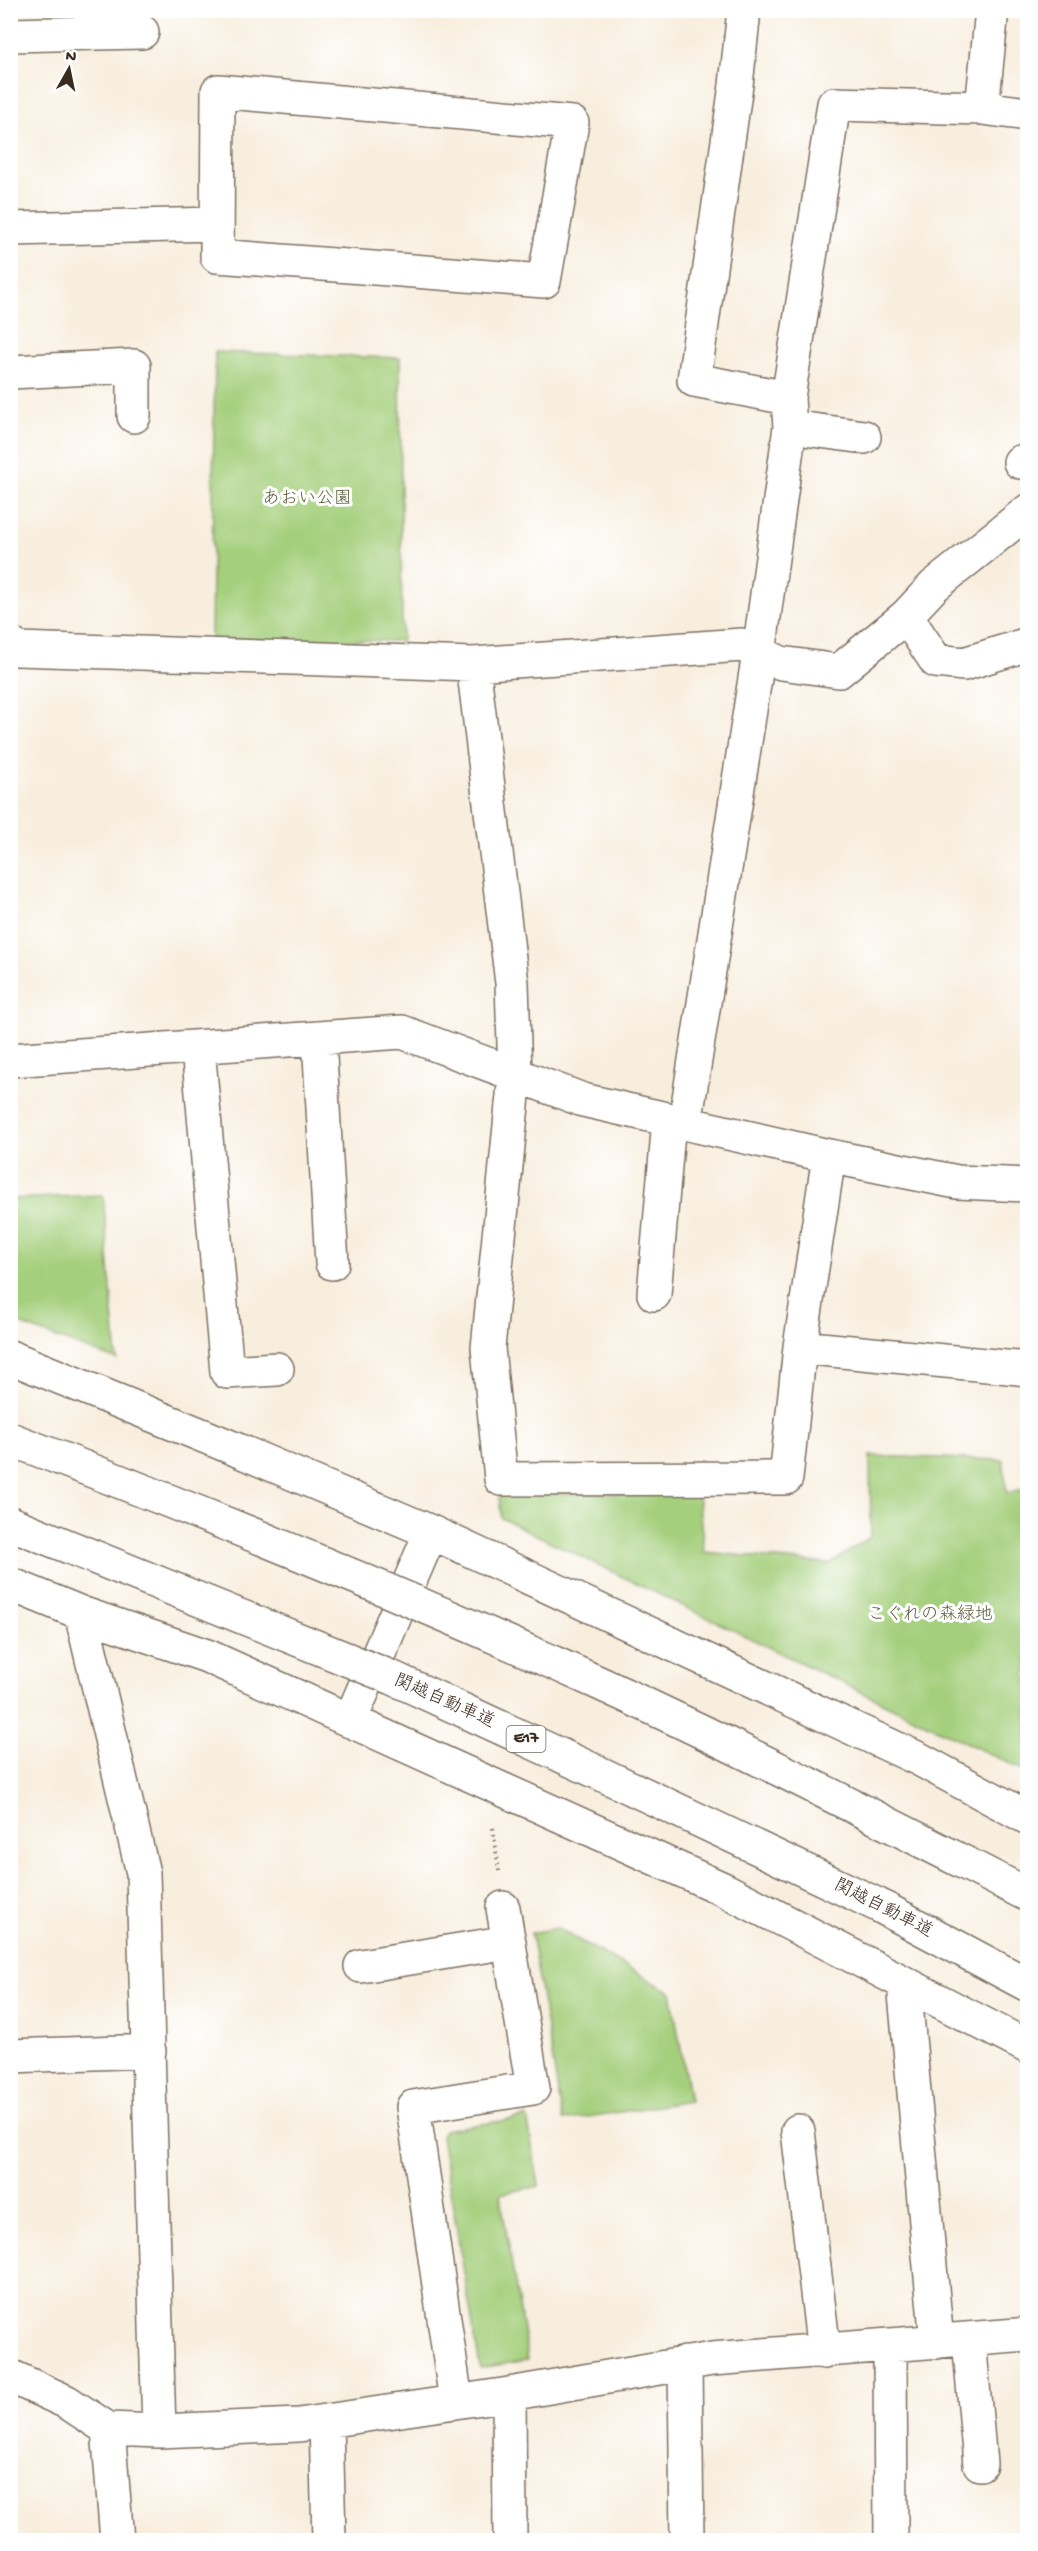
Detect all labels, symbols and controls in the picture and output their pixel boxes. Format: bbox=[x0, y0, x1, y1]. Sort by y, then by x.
north arrow bbox=[39, 39, 99, 99]
text: N bbox=[64, 47, 78, 68]
park label: あおい公園 bbox=[262, 488, 352, 510]
park label: こぐれの森緑地 bbox=[867, 1604, 993, 1626]
street label: 関越自動車道 bbox=[390, 1670, 498, 1734]
road number: E17 bbox=[506, 1726, 546, 1752]
street label: 関越自動車道 bbox=[830, 1874, 936, 1943]

